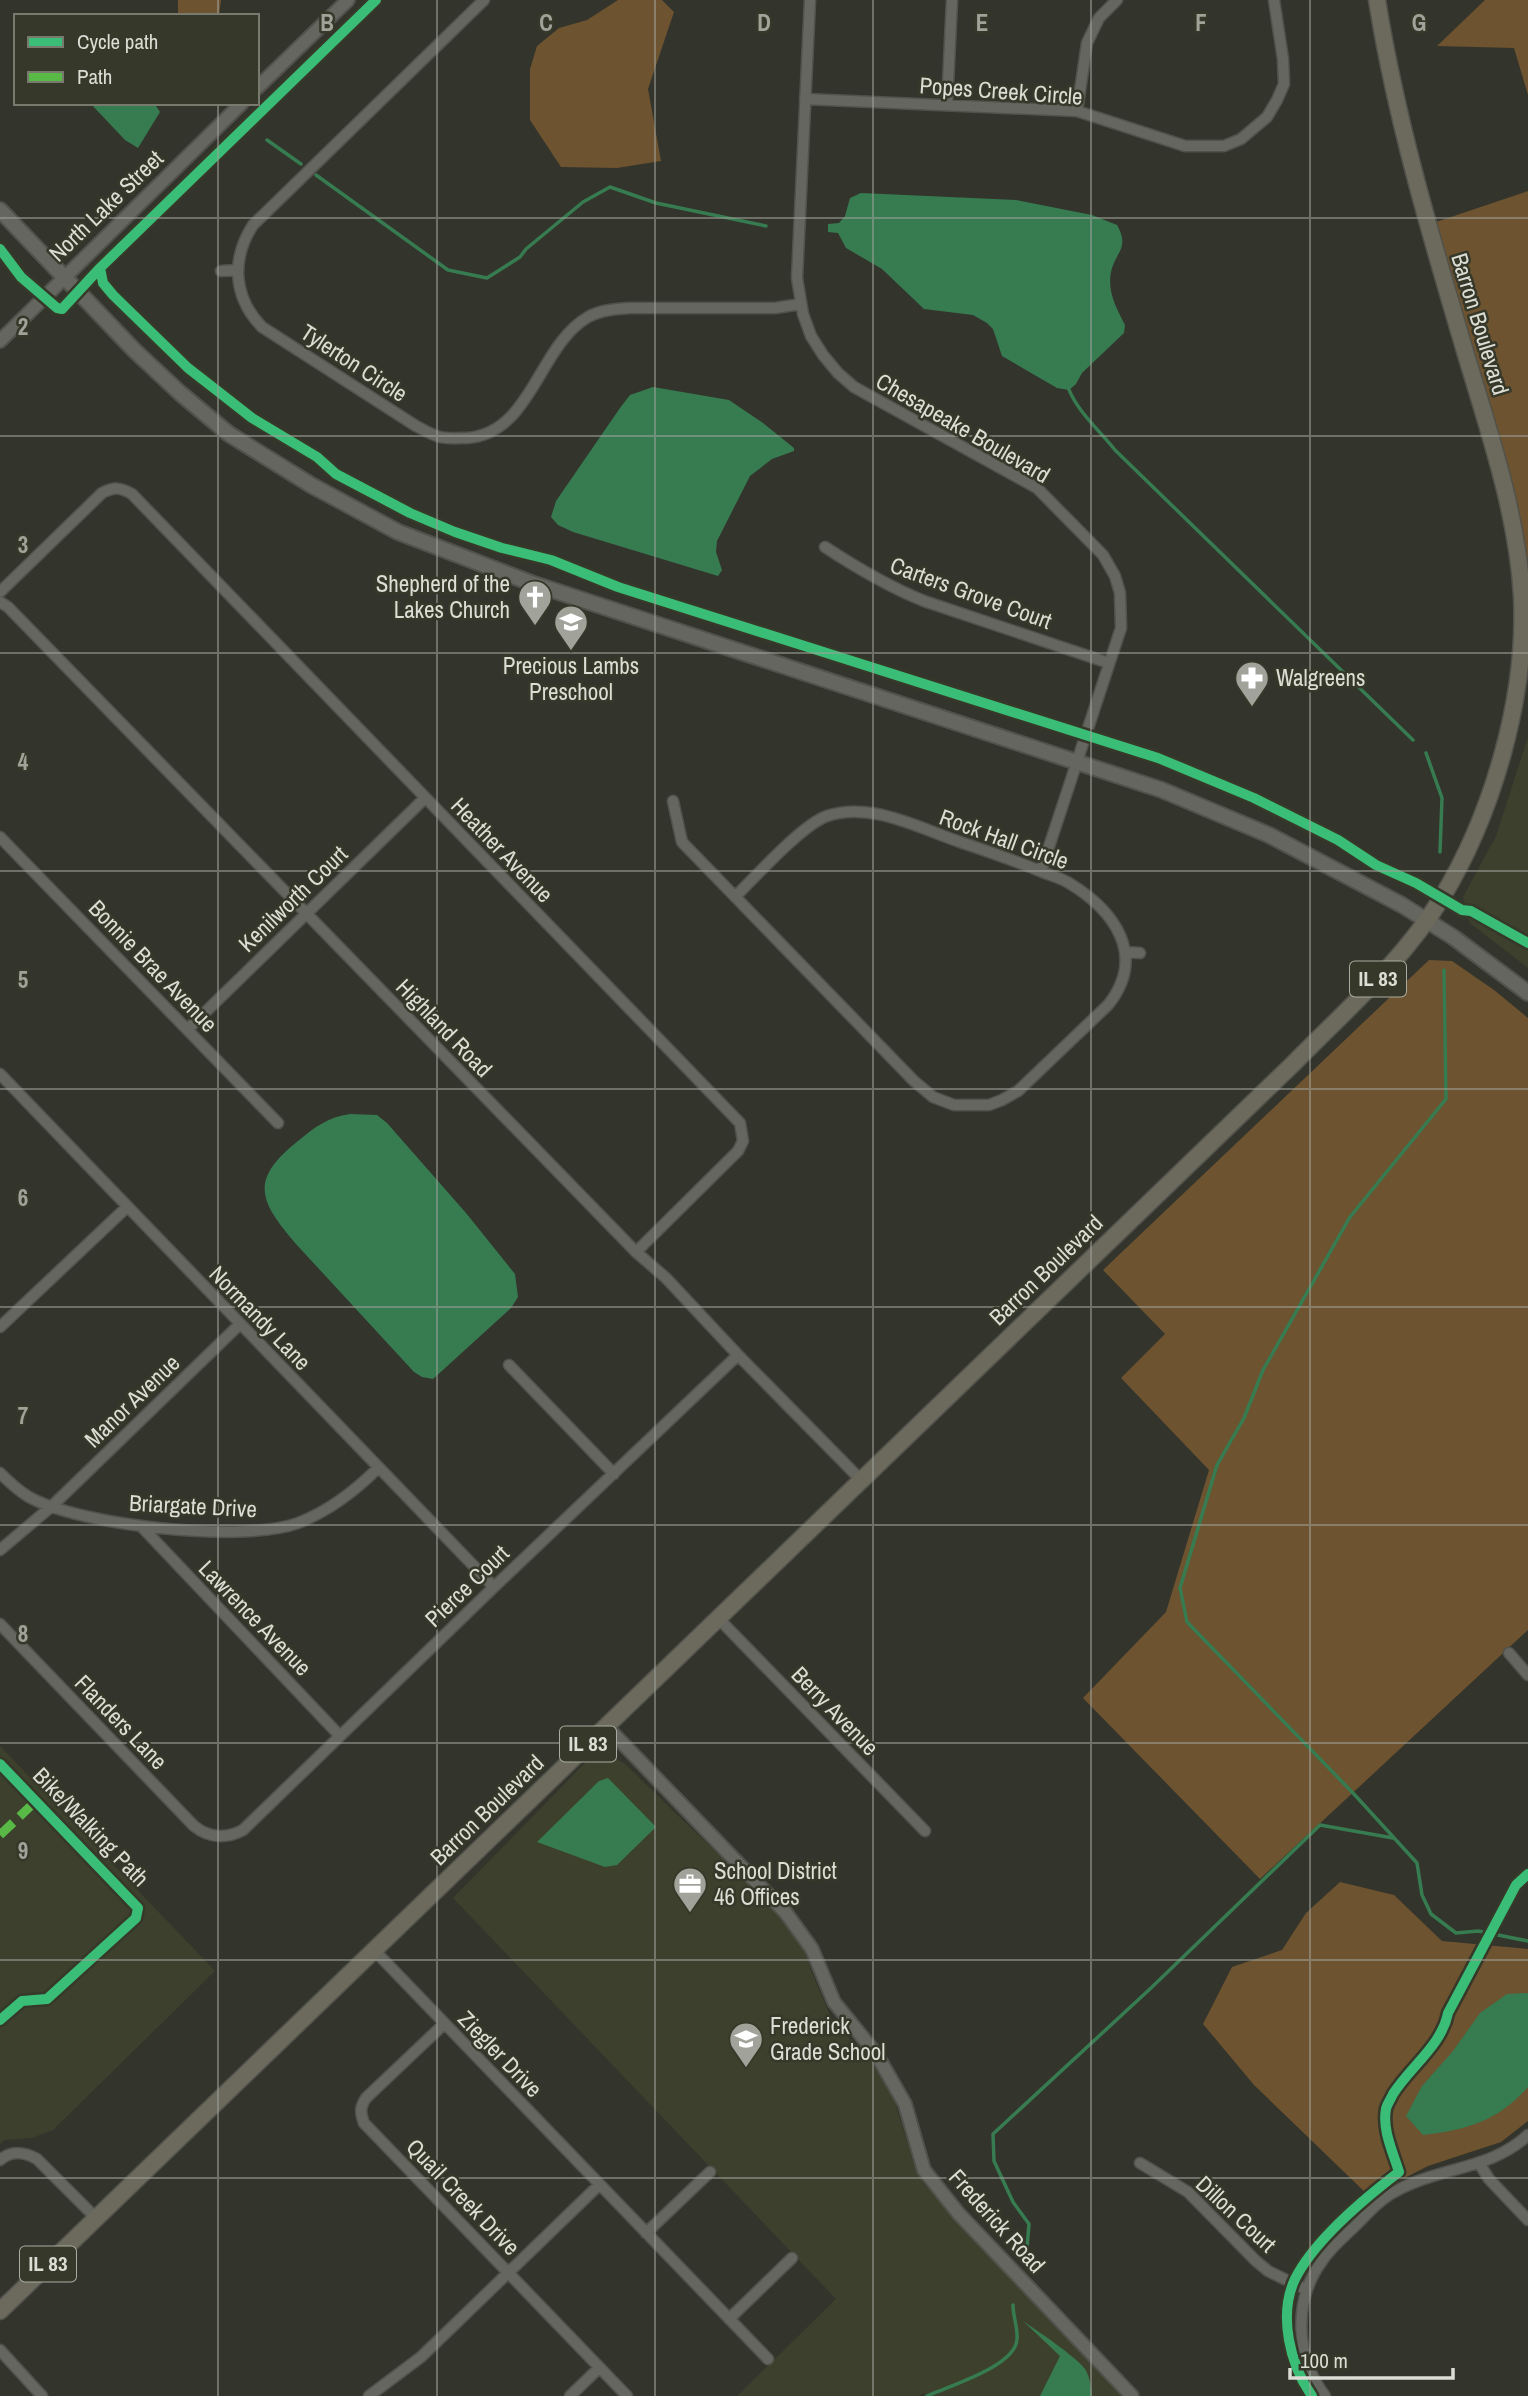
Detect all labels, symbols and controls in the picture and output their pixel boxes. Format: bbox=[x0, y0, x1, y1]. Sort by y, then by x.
text: B bbox=[320, 7, 334, 38]
text: C bbox=[539, 7, 553, 38]
text: D bbox=[757, 7, 771, 38]
text: E bbox=[976, 7, 988, 38]
text: F bbox=[1195, 7, 1207, 38]
text: G bbox=[1412, 7, 1426, 38]
legend bbox=[14, 14, 259, 105]
text: Cycle path bbox=[77, 27, 158, 56]
text: Path bbox=[77, 62, 112, 91]
street label: Popes Creek Circle bbox=[918, 69, 1084, 112]
street label: North Lake Street bbox=[42, 143, 170, 268]
street label: Barron Boulevard bbox=[1444, 249, 1517, 399]
text: 2 bbox=[18, 311, 28, 342]
street label: Tylerton Circle bbox=[295, 316, 414, 409]
street label: Chesapeake Boulevard bbox=[871, 365, 1056, 490]
text: 3 bbox=[18, 529, 28, 560]
street label: Carters Grove Court bbox=[886, 549, 1056, 636]
place label: Shepherd of the Lakes Church bbox=[376, 568, 510, 625]
church icon: Shepherd of the Lakes Church bbox=[516, 578, 554, 627]
school or university icon: Precious Lambs Preschool bbox=[552, 603, 590, 652]
place label: Precious Lambs Preschool bbox=[503, 650, 639, 707]
pharmacy icon: Walgreens bbox=[1233, 659, 1271, 708]
place label: Walgreens bbox=[1276, 662, 1365, 693]
text: 4 bbox=[18, 746, 29, 777]
street label: Heather Avenue bbox=[444, 790, 560, 909]
street label: Rock Hall Circle bbox=[935, 801, 1073, 876]
street label: Kenilworth Court bbox=[231, 839, 354, 959]
street label: Bonnie Brae Avenue bbox=[82, 893, 224, 1039]
road number: IL 83 bbox=[1350, 962, 1406, 996]
text: 5 bbox=[18, 964, 28, 995]
street label: Highland Road bbox=[390, 972, 499, 1084]
text: 6 bbox=[18, 1182, 28, 1213]
street label: Barron Boulevard bbox=[982, 1208, 1109, 1332]
street label: Normandy Lane bbox=[203, 1259, 318, 1377]
street label: Manor Avenue bbox=[77, 1347, 186, 1454]
text: 7 bbox=[18, 1400, 28, 1431]
street label: Briargate Drive bbox=[128, 1487, 258, 1524]
street label: Pierce Court bbox=[418, 1538, 515, 1634]
street label: Lawrence Avenue bbox=[192, 1553, 318, 1682]
text: 8 bbox=[18, 1618, 28, 1649]
street label: Berry Avenue bbox=[785, 1659, 886, 1762]
street label: Flanders Lane bbox=[68, 1668, 174, 1776]
road number: IL 83 bbox=[560, 1726, 616, 1762]
street label: Barron Boulevard bbox=[423, 1748, 550, 1872]
street label: Bike/Walking Path bbox=[27, 1760, 156, 1893]
text: 9 bbox=[18, 1835, 28, 1866]
place label: School District 46 Offices bbox=[714, 1855, 837, 1912]
office icon: School District 46 Offices bbox=[671, 1865, 709, 1914]
street label: Ziegler Drive bbox=[451, 2004, 549, 2104]
place label: Frederick Grade School bbox=[770, 2010, 885, 2067]
school or university icon: Frederick Grade School bbox=[727, 2020, 765, 2069]
street label: Quail Creek Drive bbox=[400, 2132, 527, 2262]
street label: Frederick Road bbox=[942, 2162, 1052, 2279]
street label: Dillon Court bbox=[1189, 2168, 1283, 2259]
road number: IL 83 bbox=[20, 2246, 76, 2282]
scale bar bbox=[1290, 2336, 1453, 2380]
text: 100 m bbox=[1300, 2346, 1348, 2375]

